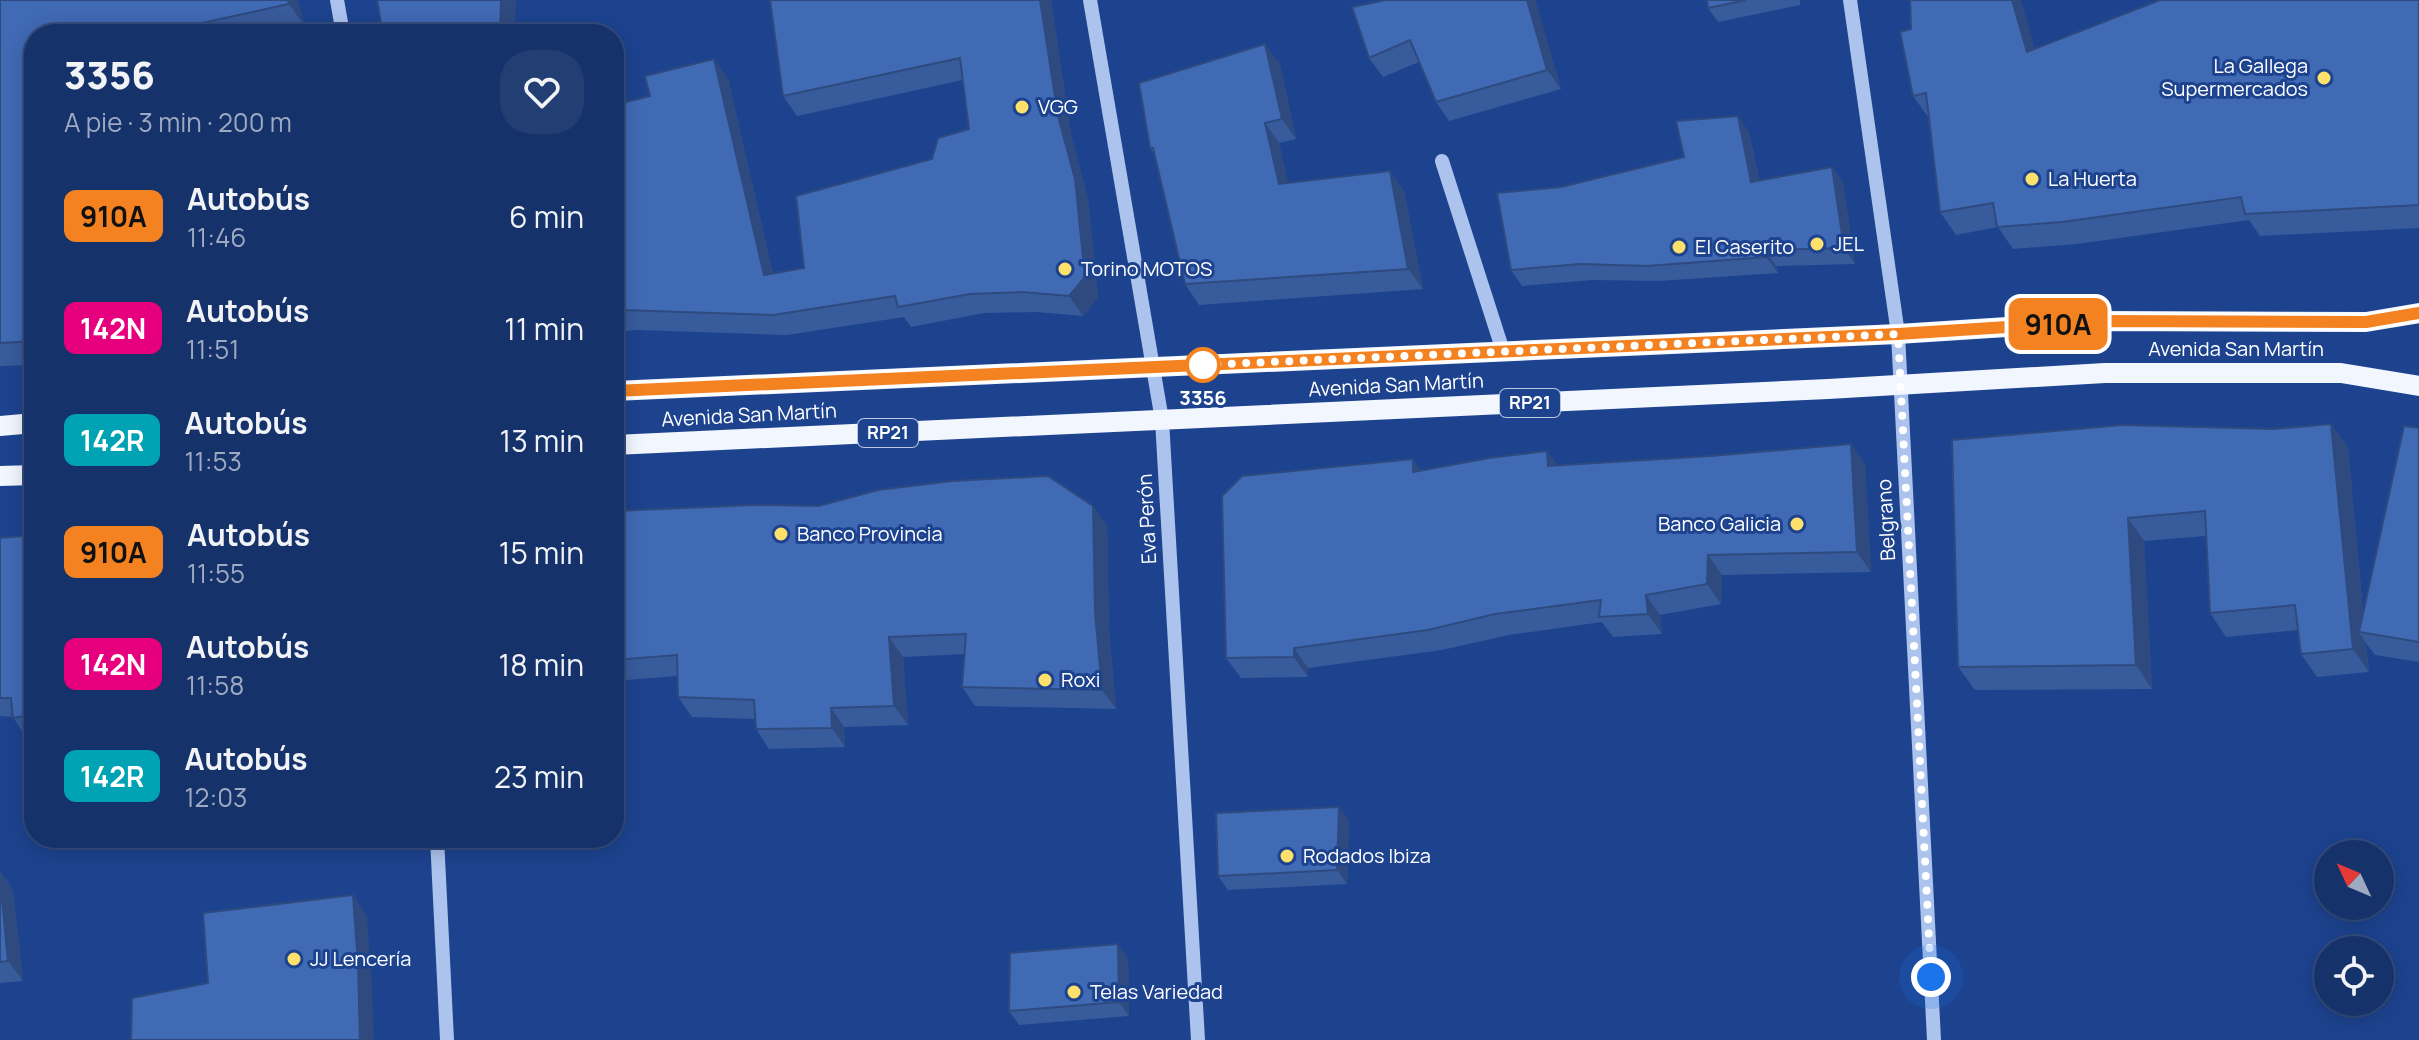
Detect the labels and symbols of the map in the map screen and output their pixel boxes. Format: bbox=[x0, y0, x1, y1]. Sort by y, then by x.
place label: La Gallega Supermercados bbox=[2161, 52, 2308, 102]
marker: La Gallega Supermercados bbox=[2315, 69, 2333, 87]
place label: VGG bbox=[1038, 93, 1078, 120]
marker: VGG bbox=[1013, 98, 1031, 116]
place label: La Huerta bbox=[2048, 165, 2137, 192]
marker: La Huerta bbox=[2023, 170, 2041, 188]
place label: JEL bbox=[1833, 230, 1864, 257]
place label: El Caserito bbox=[1695, 233, 1794, 260]
marker: JEL bbox=[1808, 235, 1826, 253]
marker: El Caserito bbox=[1670, 238, 1688, 256]
place label: Torino MOTOS bbox=[1081, 255, 1212, 282]
marker: Torino MOTOS bbox=[1056, 260, 1074, 278]
line badge: 910A bbox=[2002, 298, 2114, 350]
street label: Avenida San Martín bbox=[2148, 335, 2324, 362]
marker: 3356 bbox=[1186, 348, 1220, 382]
street label: Avenida San Martín bbox=[1308, 366, 1484, 403]
place label: 3356 bbox=[1179, 384, 1227, 411]
road number: RP21 bbox=[1500, 389, 1560, 417]
street label: Avenida San Martín bbox=[661, 396, 837, 433]
road number: RP21 bbox=[858, 419, 918, 447]
street label: Eva Perón bbox=[1131, 473, 1162, 565]
street label: Belgrano bbox=[1870, 478, 1901, 562]
place label: Banco Galicia bbox=[1658, 510, 1781, 537]
marker: Banco Galicia bbox=[1788, 515, 1806, 533]
place label: Banco Provincia bbox=[797, 520, 943, 547]
marker: Banco Provincia bbox=[772, 525, 790, 543]
place label: Roxi bbox=[1061, 666, 1100, 693]
marker: Roxi bbox=[1036, 671, 1054, 689]
north arrow bbox=[2314, 840, 2394, 920]
place label: Rodados Ibiza bbox=[1303, 842, 1431, 869]
marker: Rodados Ibiza bbox=[1278, 847, 1296, 865]
place label: JJ Lencería bbox=[310, 945, 411, 972]
marker: JJ Lencería bbox=[285, 950, 303, 968]
your location bbox=[1911, 957, 1951, 997]
place label: Telas Variedad bbox=[1090, 978, 1223, 1005]
marker: Telas Variedad bbox=[1065, 983, 1083, 1001]

